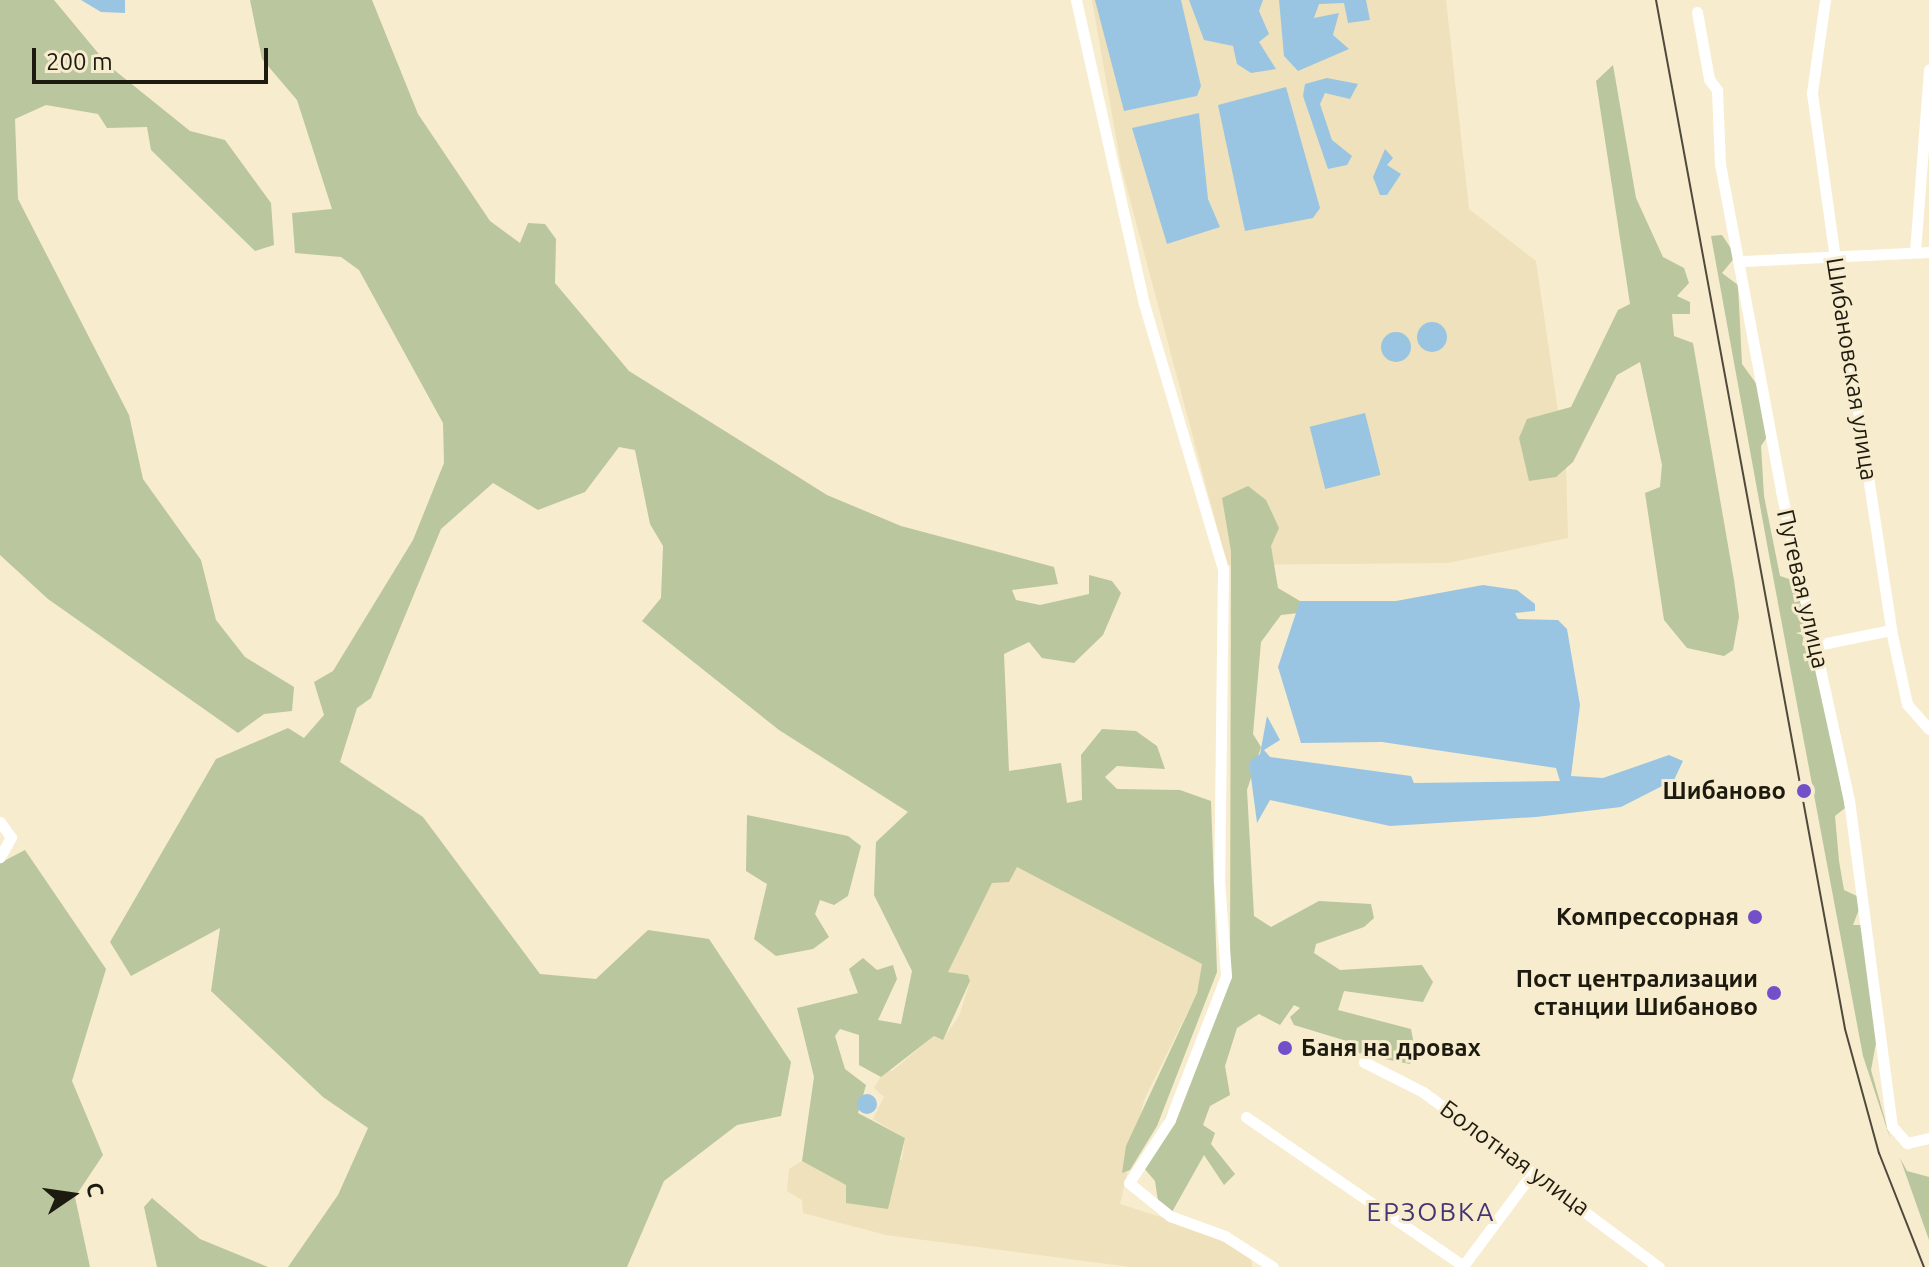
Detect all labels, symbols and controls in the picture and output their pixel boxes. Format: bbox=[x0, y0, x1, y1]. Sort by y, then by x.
scale bar bbox=[36, 32, 272, 82]
text: 200 m bbox=[46, 48, 113, 75]
street label: Шибановская улица bbox=[1820, 256, 1884, 482]
street label: Путевая улица bbox=[1771, 507, 1835, 671]
place label: Шибаново bbox=[1663, 777, 1786, 805]
marker: Шибаново bbox=[1793, 780, 1815, 802]
place label: Компрессорная bbox=[1556, 903, 1739, 931]
marker: Компрессорная bbox=[1746, 908, 1764, 926]
place label: Пост централизации станции Шибаново bbox=[1516, 965, 1758, 1021]
marker: Пост централизации станции Шибаново bbox=[1765, 984, 1783, 1002]
place label: Баня на дровах bbox=[1301, 1034, 1481, 1062]
marker: Баня на дровах bbox=[1276, 1039, 1294, 1057]
street label: Болотная улица bbox=[1435, 1094, 1595, 1222]
north arrow bbox=[32, 1155, 112, 1235]
text: С bbox=[82, 1180, 110, 1199]
district label: ЕРЗОВКА bbox=[1367, 1196, 1495, 1228]

